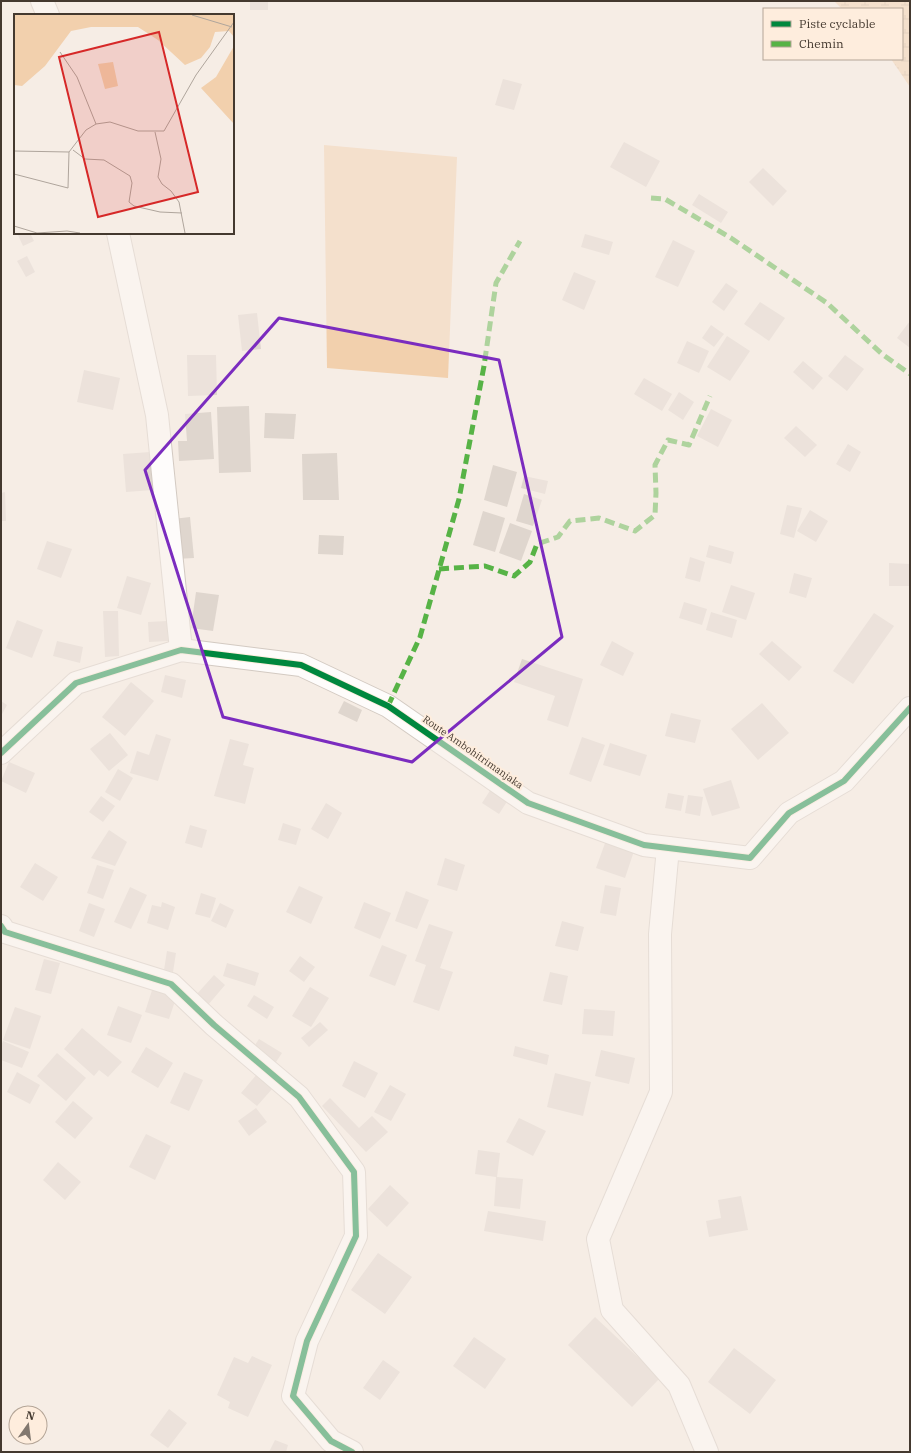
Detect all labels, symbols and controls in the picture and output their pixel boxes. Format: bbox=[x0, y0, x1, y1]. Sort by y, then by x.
legend bbox=[763, 8, 903, 60]
inset map bbox=[14, 14, 234, 234]
text: Piste cyclable bbox=[799, 16, 875, 31]
text: Chemin bbox=[799, 36, 844, 51]
street label: Route Ambohitrimanjaka bbox=[420, 712, 526, 792]
north arrow bbox=[8, 1405, 48, 1445]
text: N bbox=[25, 1407, 37, 1423]

